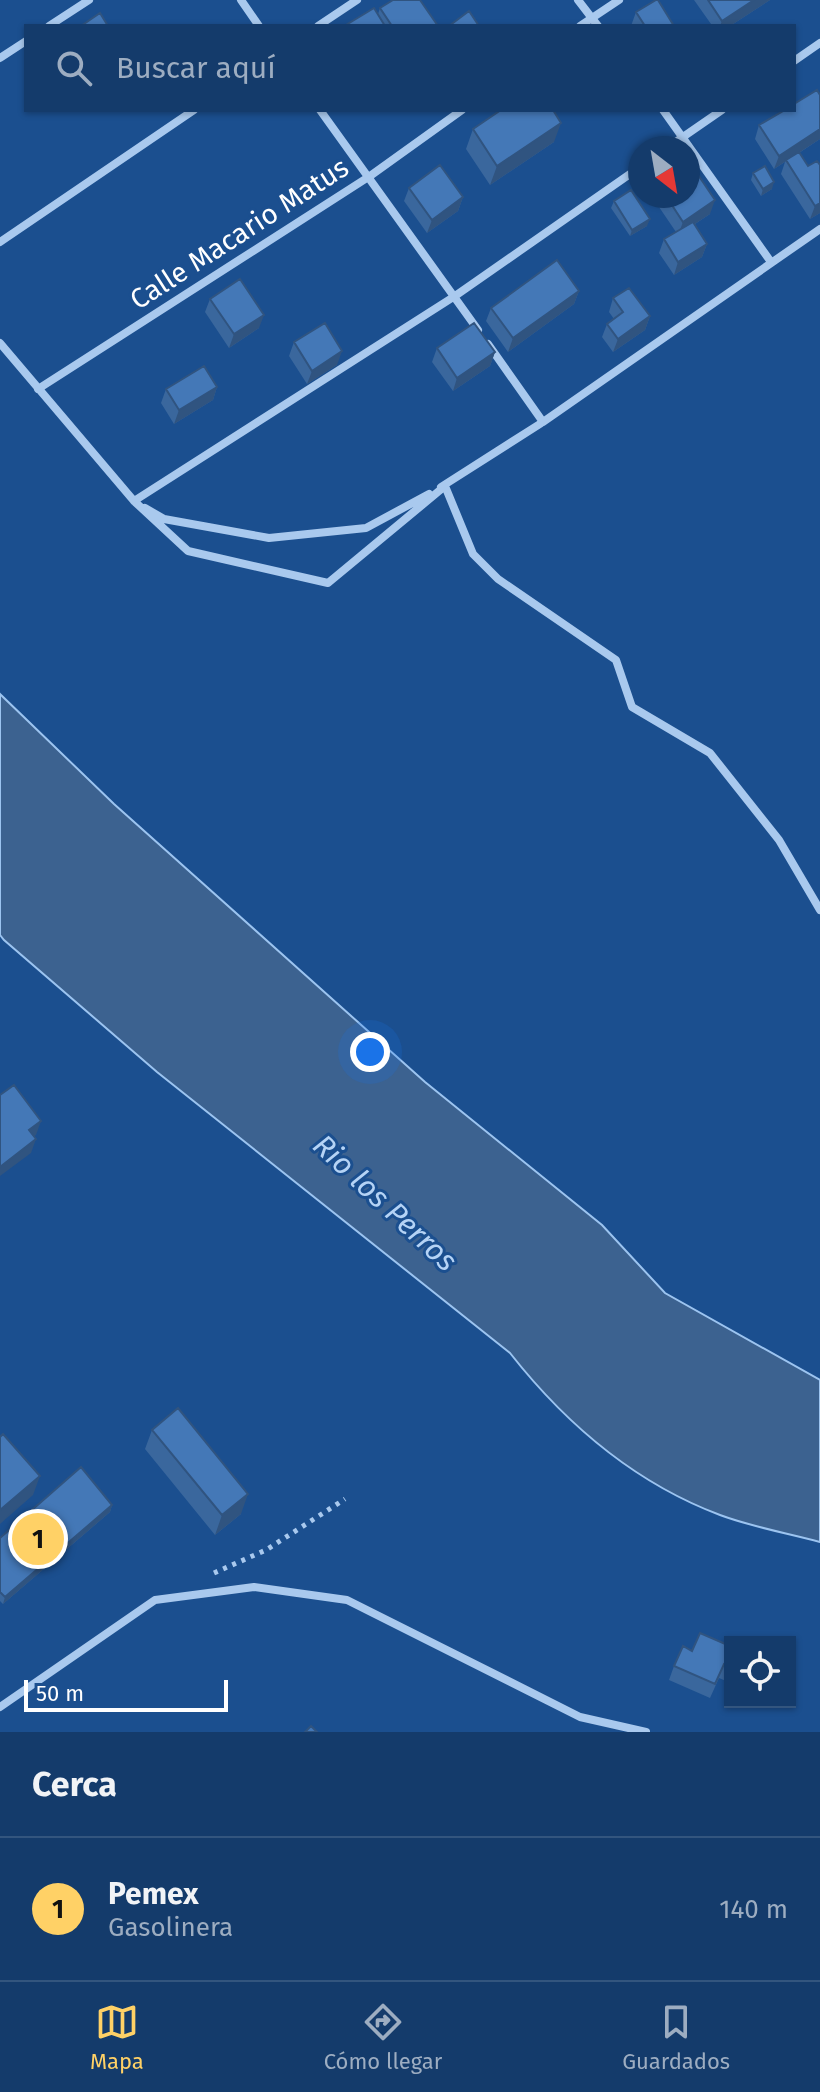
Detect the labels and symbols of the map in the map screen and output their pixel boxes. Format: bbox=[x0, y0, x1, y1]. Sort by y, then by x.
north arrow bbox=[628, 136, 700, 208]
street label: Calle Macario Matus bbox=[124, 151, 355, 316]
your location bbox=[350, 1032, 390, 1072]
water label: Rio los Perros bbox=[305, 1127, 465, 1279]
pin: 1 bbox=[12, 1509, 64, 1569]
scale bar bbox=[24, 1676, 228, 1712]

